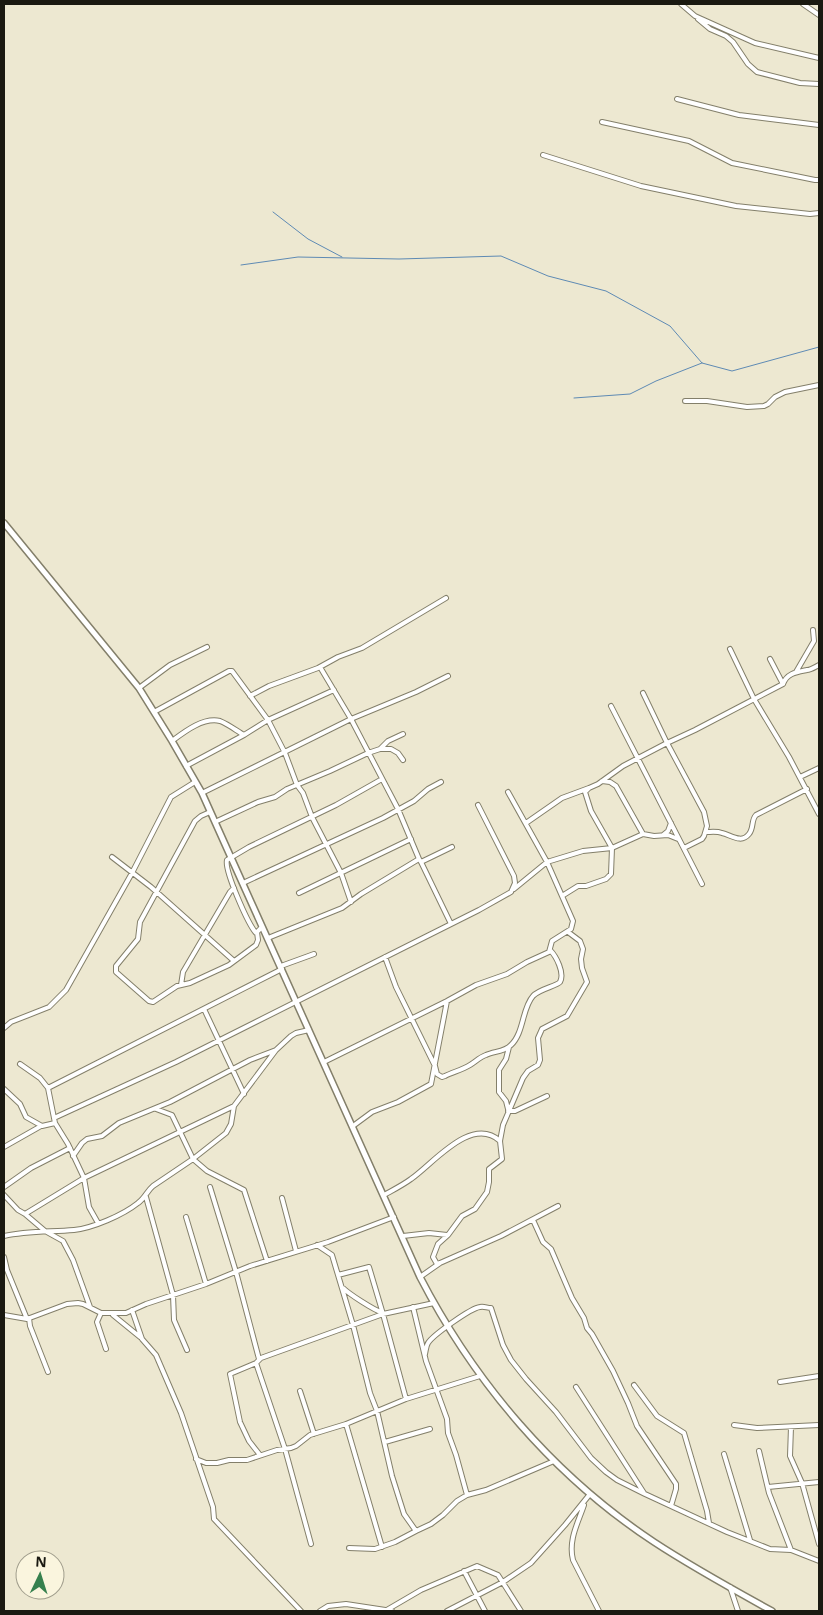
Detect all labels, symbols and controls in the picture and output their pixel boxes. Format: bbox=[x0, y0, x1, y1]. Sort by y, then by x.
north arrow bbox=[15, 1550, 65, 1600]
text: N bbox=[35, 1552, 47, 1571]

